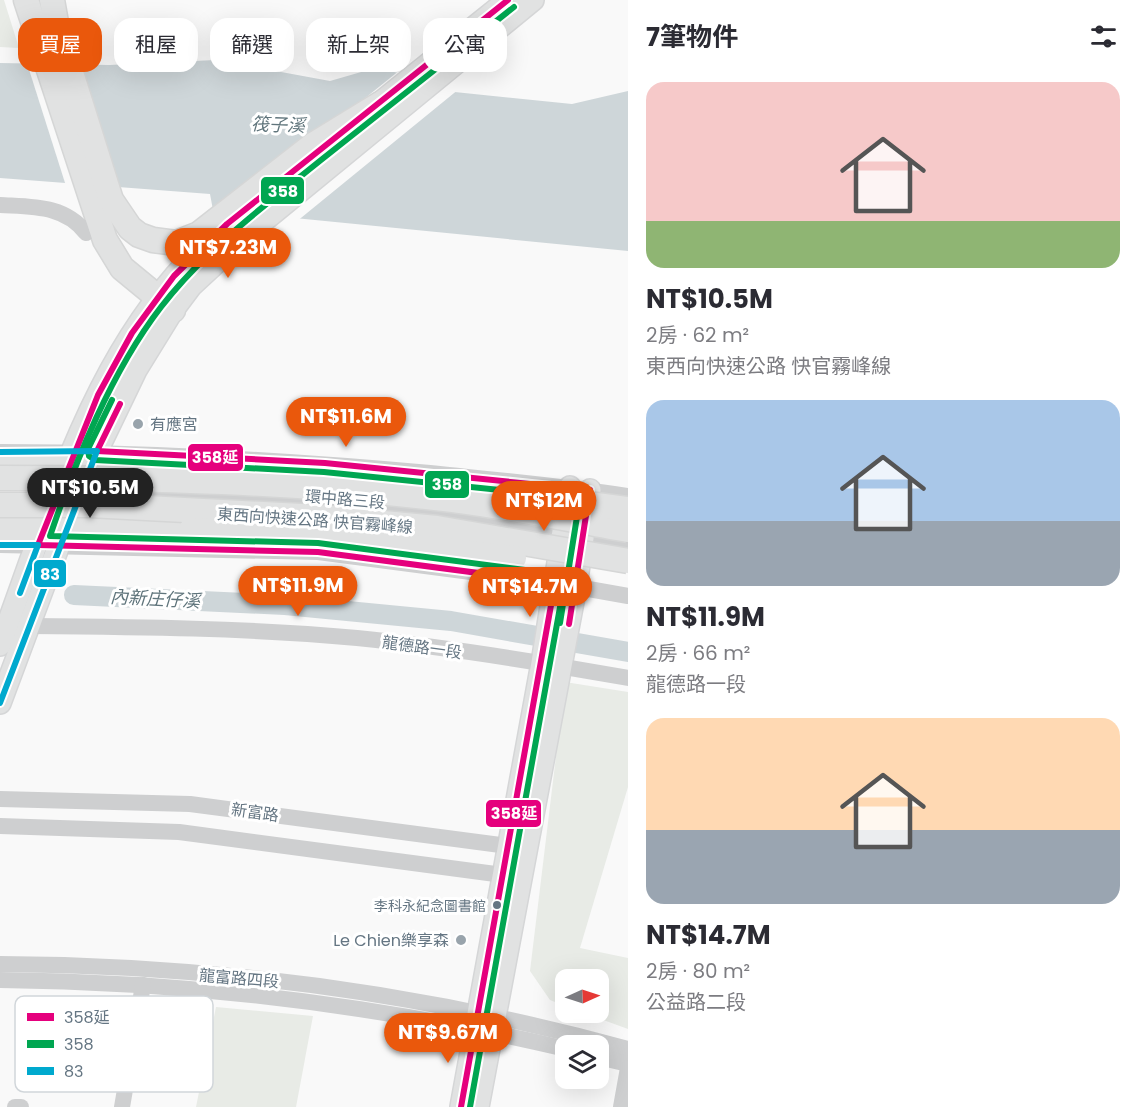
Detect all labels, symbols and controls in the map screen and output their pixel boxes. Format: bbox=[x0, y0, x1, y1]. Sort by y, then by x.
chip: 買屋 bbox=[18, 18, 102, 72]
chip: 租屋 bbox=[114, 18, 198, 72]
chip: 篩選 bbox=[210, 18, 294, 72]
chip: 新上架 bbox=[306, 18, 411, 72]
chip: 公寓 bbox=[423, 18, 507, 72]
text: 7筆物件 bbox=[646, 19, 738, 55]
icon: filters bbox=[1087, 20, 1120, 53]
water label: 筏子溪 bbox=[251, 111, 308, 138]
icon: home bbox=[829, 121, 937, 229]
line badge: 358 bbox=[260, 176, 305, 205]
text: 358 bbox=[268, 180, 298, 203]
pin: NT$7.23M bbox=[166, 228, 290, 279]
text: NT$7.23M bbox=[179, 233, 277, 261]
text: NT$10.5M bbox=[646, 281, 773, 317]
text: 2房 · 62 m² bbox=[646, 321, 749, 349]
text: 東西向快速公路 快官霧峰線 bbox=[646, 352, 891, 380]
pin: NT$11.6M bbox=[284, 397, 408, 448]
text: NT$11.6M bbox=[300, 402, 392, 430]
place label: 有應宮 bbox=[150, 413, 198, 436]
marker: 有應宮 bbox=[131, 417, 145, 431]
icon: home bbox=[829, 439, 937, 547]
line badge: 358延 bbox=[187, 443, 244, 472]
text: 358延 bbox=[192, 446, 238, 469]
pin: NT$10.5M bbox=[28, 468, 152, 519]
line badge: 358 bbox=[424, 470, 470, 499]
text: NT$10.5M bbox=[41, 473, 139, 501]
text: 358 bbox=[432, 473, 462, 496]
pin: NT$12M bbox=[495, 481, 593, 532]
street label: 環中路三段 bbox=[304, 485, 386, 514]
text: NT$12M bbox=[505, 486, 583, 514]
street label: 東西向快速公路 快官霧峰線 bbox=[216, 502, 414, 539]
line badge: 83 bbox=[33, 559, 67, 588]
text: 83 bbox=[40, 563, 60, 586]
pin: NT$11.9M bbox=[236, 566, 360, 617]
pin: NT$14.7M bbox=[468, 567, 592, 618]
text: NT$11.9M bbox=[252, 571, 344, 599]
text: NT$14.7M bbox=[482, 572, 578, 600]
water label: 內新庄仔溪 bbox=[109, 584, 204, 613]
text: NT$11.9M bbox=[646, 599, 765, 635]
street label: 龍德路一段 bbox=[381, 631, 463, 664]
text: 2房 · 66 m² bbox=[646, 639, 750, 667]
text: 龍德路一段 bbox=[646, 670, 746, 698]
icon: home bbox=[829, 757, 937, 865]
street label: 新富路 bbox=[230, 798, 280, 827]
line badge: 358延 bbox=[485, 799, 542, 828]
text: 358延 bbox=[491, 802, 537, 825]
place label: 李科永紀念圖書館 bbox=[374, 896, 486, 916]
marker: 李科永紀念圖書館 bbox=[491, 899, 503, 911]
text: NT$14.7M bbox=[646, 917, 771, 953]
place label: Le Chien樂享森 bbox=[333, 929, 449, 952]
marker: Le Chien樂享森 bbox=[454, 933, 468, 947]
text: 2房 · 80 m² bbox=[646, 957, 750, 985]
street label: 龍富路四段 bbox=[198, 964, 280, 993]
north arrow bbox=[555, 969, 609, 1023]
map controls bbox=[555, 969, 609, 1089]
text: 公益路二段 bbox=[646, 988, 746, 1016]
legend bbox=[15, 996, 213, 1092]
text: 358延 bbox=[64, 1006, 110, 1029]
pin: NT$9.67M bbox=[386, 1013, 510, 1064]
text: NT$9.67M bbox=[398, 1018, 498, 1046]
text: 358 bbox=[64, 1033, 94, 1056]
button: layers bbox=[555, 1035, 609, 1089]
text: 83 bbox=[64, 1060, 84, 1083]

